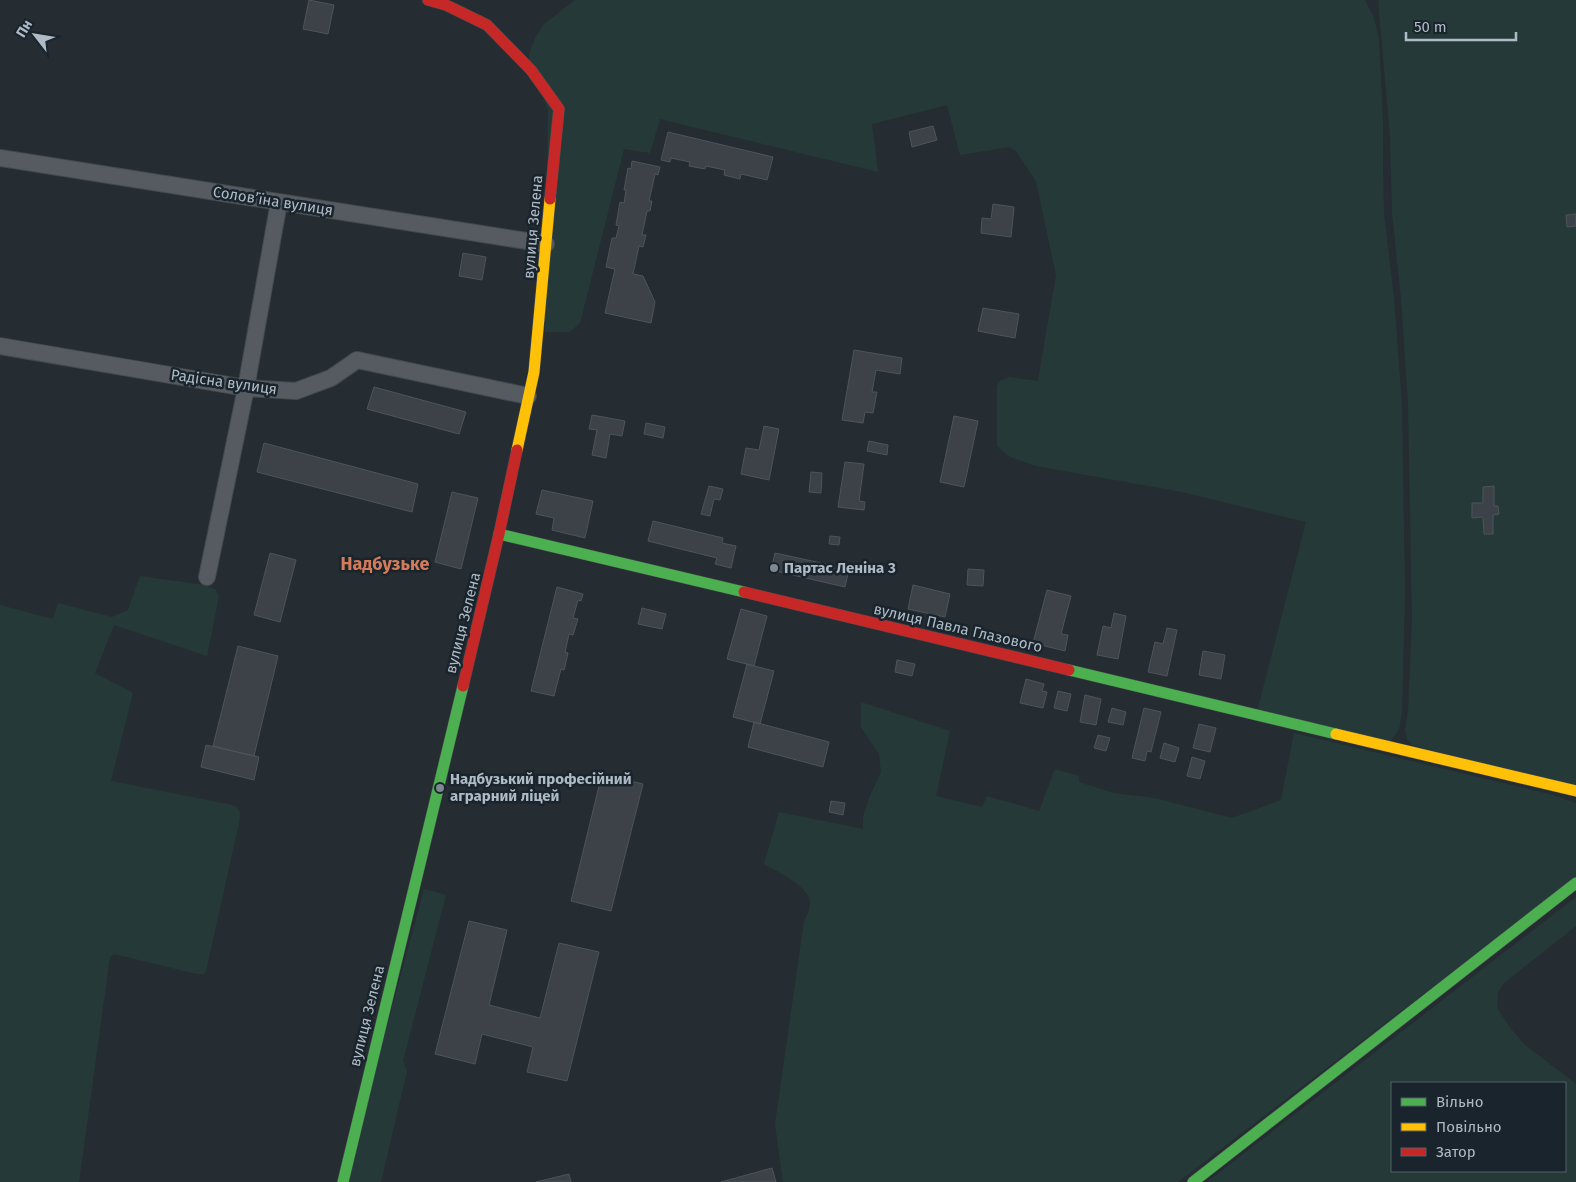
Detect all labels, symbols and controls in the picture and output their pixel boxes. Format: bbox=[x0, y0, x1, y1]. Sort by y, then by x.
north arrow bbox=[10, 10, 60, 60]
scale bar bbox=[1406, 10, 1516, 42]
text: Пн bbox=[12, 17, 36, 40]
text: 50 m bbox=[1414, 18, 1447, 36]
street label: вулиця Зелена bbox=[520, 174, 546, 280]
street label: Соловʼїна вулиця bbox=[212, 183, 334, 219]
street label: Радісна вулиця bbox=[170, 366, 278, 398]
district label: Надбузьке bbox=[340, 553, 430, 575]
place label: Партас Леніна 3 bbox=[784, 559, 896, 577]
marker: Партас Леніна 3 bbox=[768, 562, 780, 574]
street label: вулиця Зелена bbox=[442, 570, 484, 676]
street label: вулиця Павла Глазового bbox=[872, 600, 1044, 656]
place label: Надбузький професійний аграрний ліцей bbox=[450, 770, 632, 805]
marker: Надбузький професійний аграрний ліцей bbox=[434, 782, 446, 794]
street label: вулиця Зелена bbox=[346, 963, 388, 1069]
legend bbox=[1391, 1082, 1566, 1172]
text: Вільно bbox=[1436, 1093, 1483, 1111]
text: Повільно bbox=[1436, 1118, 1502, 1136]
text: Затор bbox=[1436, 1143, 1476, 1161]

